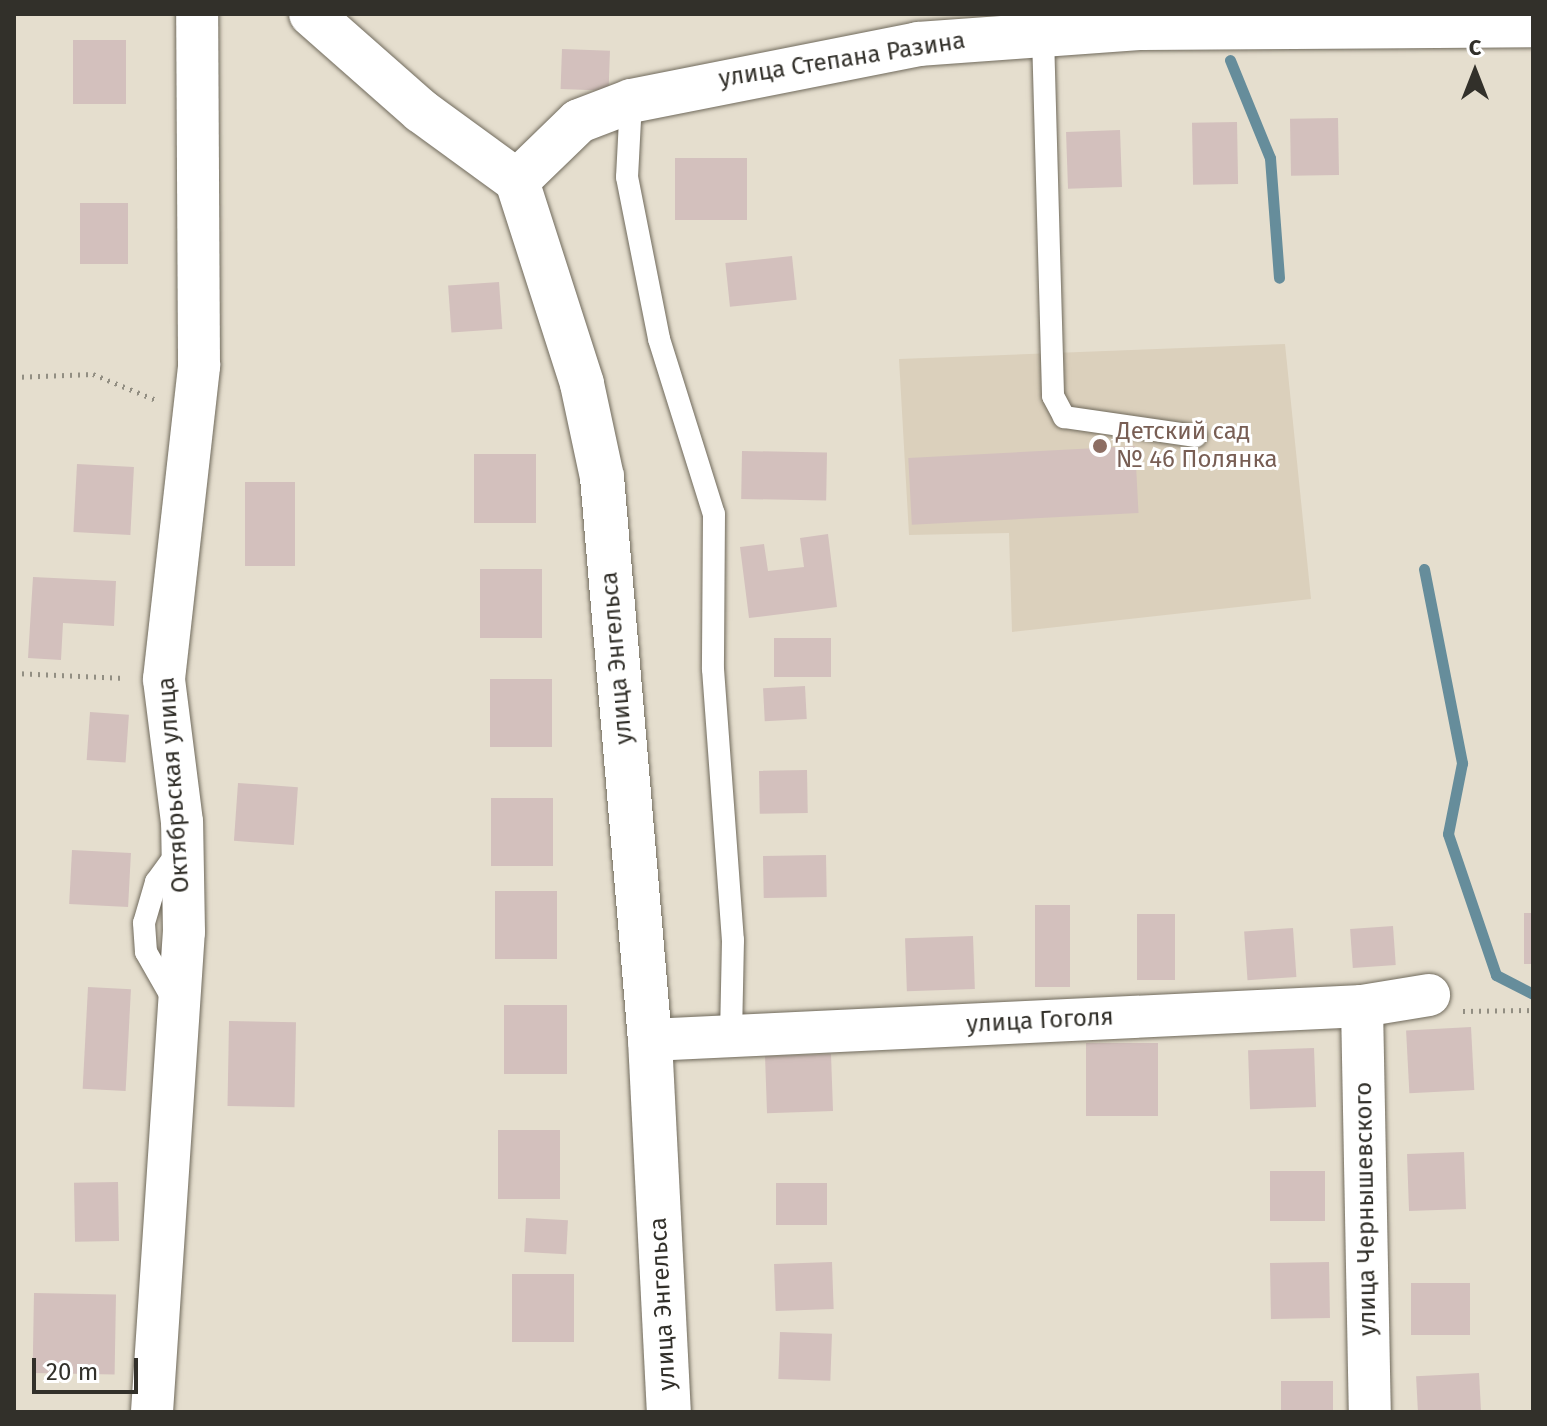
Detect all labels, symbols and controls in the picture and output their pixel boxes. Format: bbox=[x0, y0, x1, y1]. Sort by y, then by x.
street label: улица Степана Разина bbox=[717, 26, 967, 94]
north arrow bbox=[1435, 32, 1515, 112]
text: С bbox=[1469, 34, 1481, 61]
place label: Детский сад № 46 Полянка bbox=[1116, 418, 1278, 474]
marker: Детский сад № 46 Полянка bbox=[1091, 437, 1109, 455]
street label: улица Энгельса bbox=[595, 570, 639, 746]
street label: Октябрьская улица bbox=[152, 676, 196, 894]
street label: улица Гоголя bbox=[966, 1003, 1114, 1039]
street label: улица Чернышевского bbox=[1349, 1082, 1383, 1336]
street label: улица Энгельса bbox=[644, 1217, 682, 1391]
scale bar bbox=[36, 1342, 142, 1392]
text: 20 m bbox=[46, 1358, 98, 1386]

